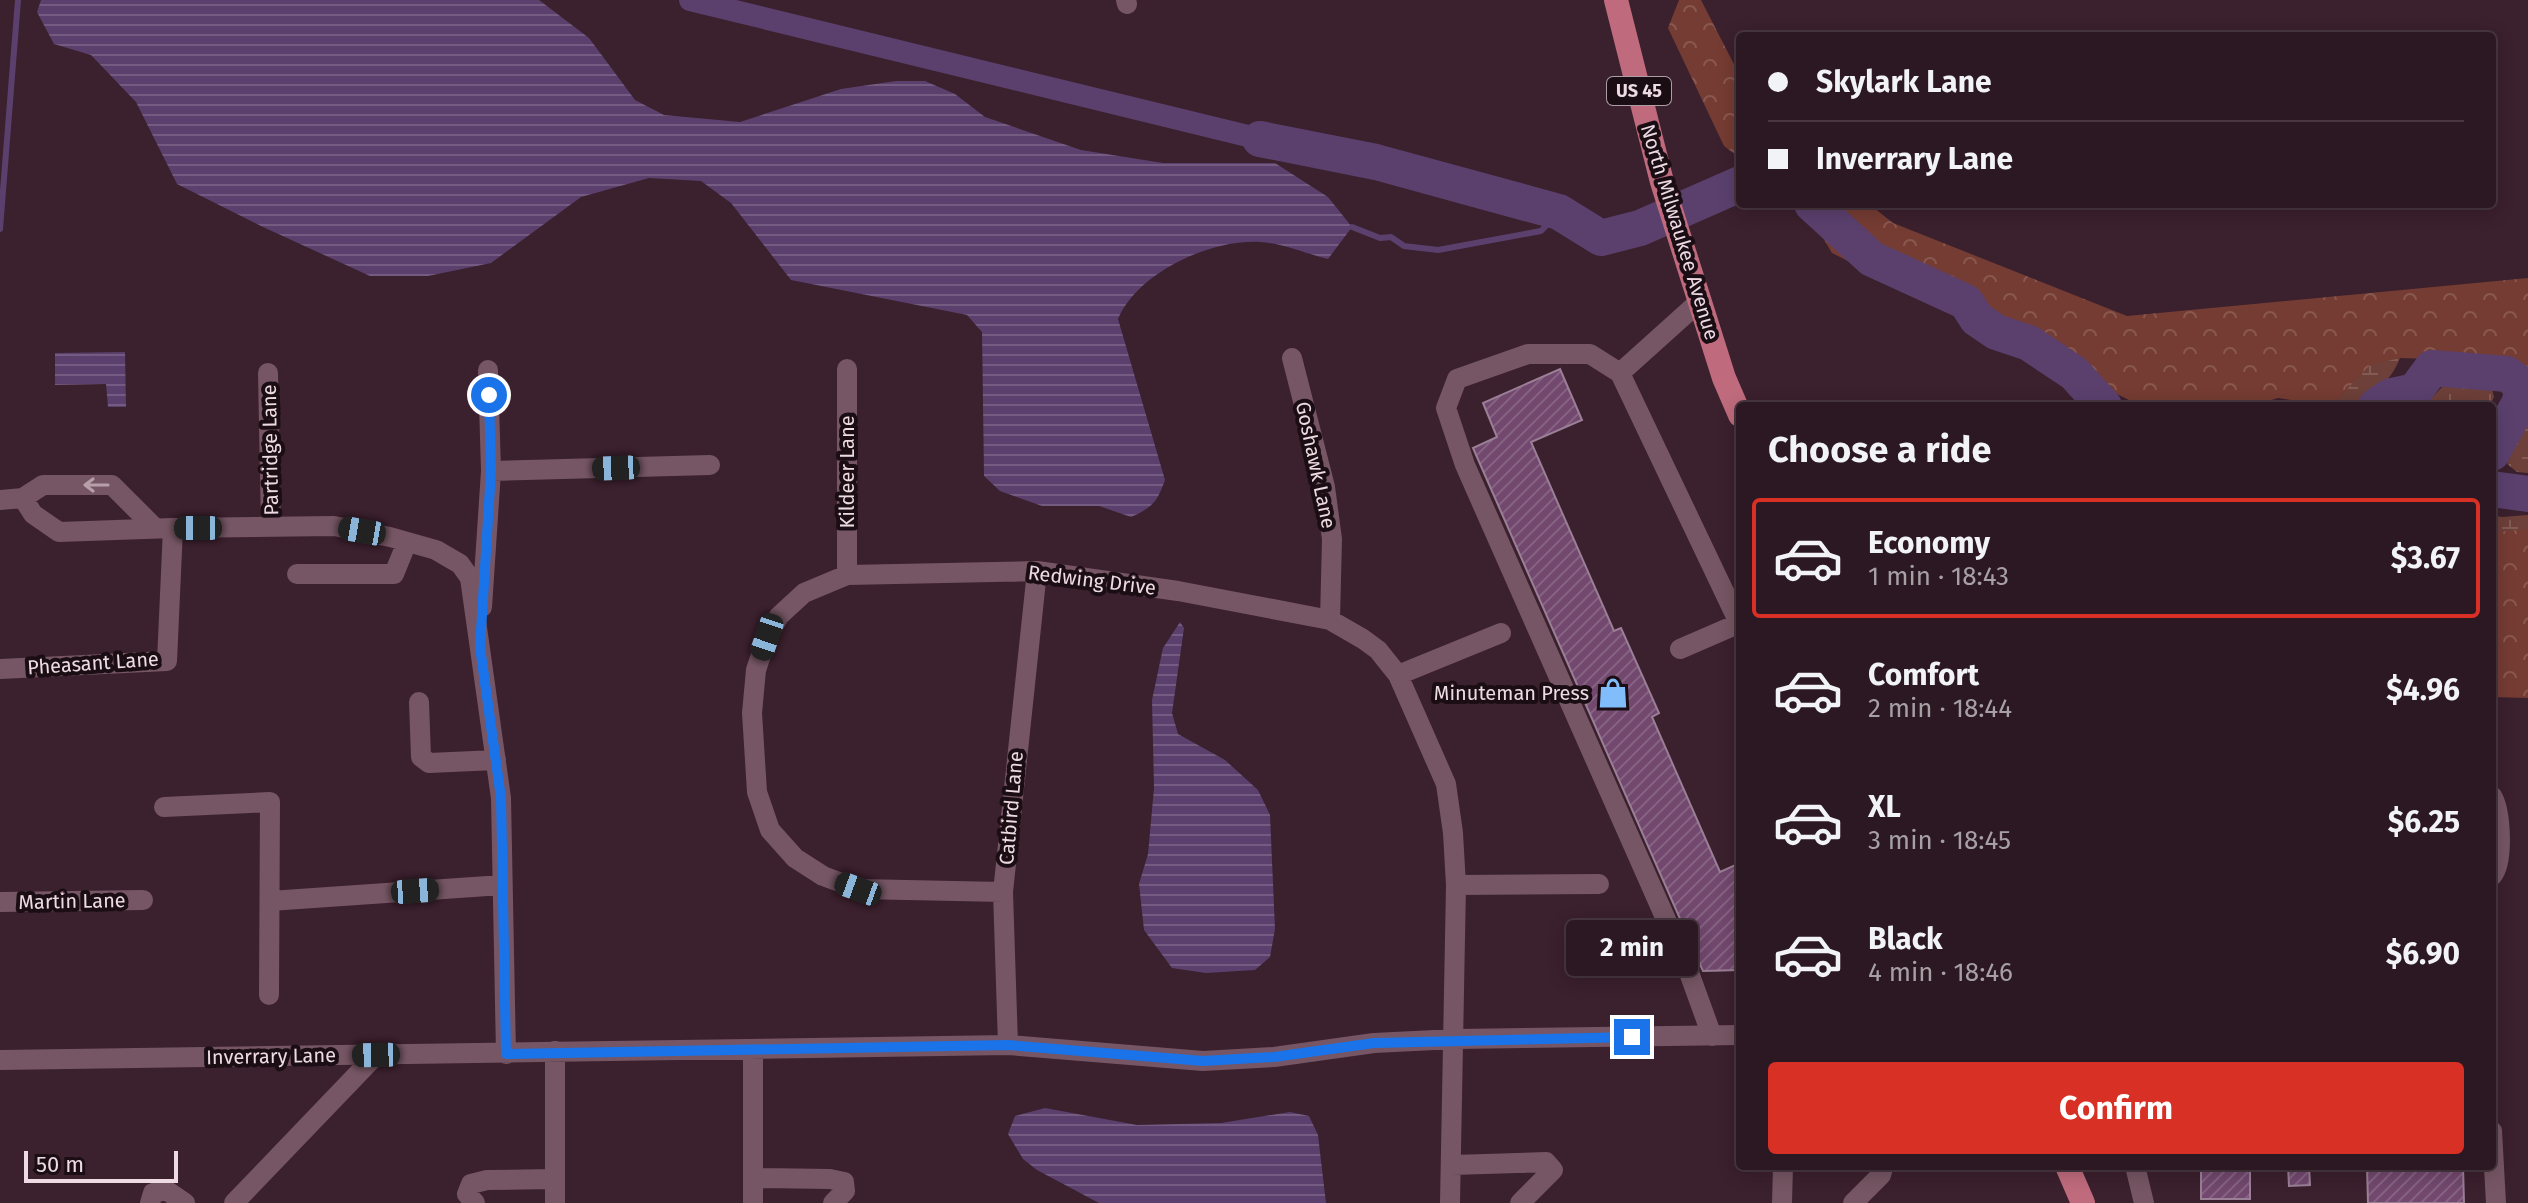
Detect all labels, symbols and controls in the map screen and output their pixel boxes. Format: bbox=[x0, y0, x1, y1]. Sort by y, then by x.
text: Skylark Lane bbox=[1816, 64, 1992, 100]
road number: US 45 bbox=[1607, 77, 1671, 105]
street label: North Milwaukee Avenue bbox=[1636, 121, 1724, 343]
text: Inverrary Lane bbox=[1816, 141, 2013, 177]
route start bbox=[471, 377, 507, 413]
street label: Partridge Lane bbox=[257, 384, 283, 516]
street label: Goshawk Lane bbox=[1291, 399, 1341, 531]
street label: Kildeer Lane bbox=[835, 415, 859, 529]
text: Choose a ride bbox=[1768, 428, 1991, 472]
car bbox=[592, 455, 640, 481]
one-way arrow bbox=[83, 477, 110, 493]
car bbox=[336, 515, 388, 547]
car bbox=[174, 516, 222, 540]
icon: car bbox=[1772, 522, 1844, 594]
text: Economy bbox=[1868, 525, 1990, 561]
text: $3.67 bbox=[2391, 540, 2460, 576]
street label: Redwing Drive bbox=[1027, 560, 1157, 600]
text: 1 min · 18:43 bbox=[1868, 561, 2009, 592]
car bbox=[748, 610, 786, 664]
street label: Pheasant Lane bbox=[26, 646, 160, 680]
icon: car bbox=[1772, 654, 1844, 726]
text: Comfort bbox=[1868, 657, 1979, 693]
text: $4.96 bbox=[2386, 672, 2460, 708]
shop icon: Minuteman Press bbox=[1596, 676, 1630, 710]
place label: Minuteman Press bbox=[1434, 681, 1589, 705]
text: 2 min · 18:44 bbox=[1868, 693, 2012, 724]
street label: Catbird Lane bbox=[994, 750, 1028, 866]
icon: car bbox=[1772, 786, 1844, 858]
text: XL bbox=[1868, 789, 1901, 825]
text: $6.25 bbox=[2388, 804, 2460, 840]
text: 3 min · 18:45 bbox=[1868, 825, 2011, 856]
car bbox=[831, 870, 885, 908]
car bbox=[390, 877, 440, 905]
street label: Martin Lane bbox=[18, 888, 126, 914]
icon: car bbox=[1772, 918, 1844, 990]
callout: 2 min bbox=[1566, 921, 1698, 977]
text: Black bbox=[1868, 921, 1943, 957]
text: 2 min bbox=[1600, 932, 1664, 963]
text: $6.90 bbox=[2386, 936, 2460, 972]
text: 4 min · 18:46 bbox=[1868, 957, 2013, 988]
route end bbox=[1614, 1019, 1650, 1055]
street label: Inverrary Lane bbox=[206, 1043, 336, 1069]
car bbox=[352, 1043, 400, 1067]
button: Confirm bbox=[1768, 1062, 2464, 1154]
scale bar bbox=[24, 1147, 178, 1183]
text: 50 m bbox=[36, 1151, 84, 1178]

